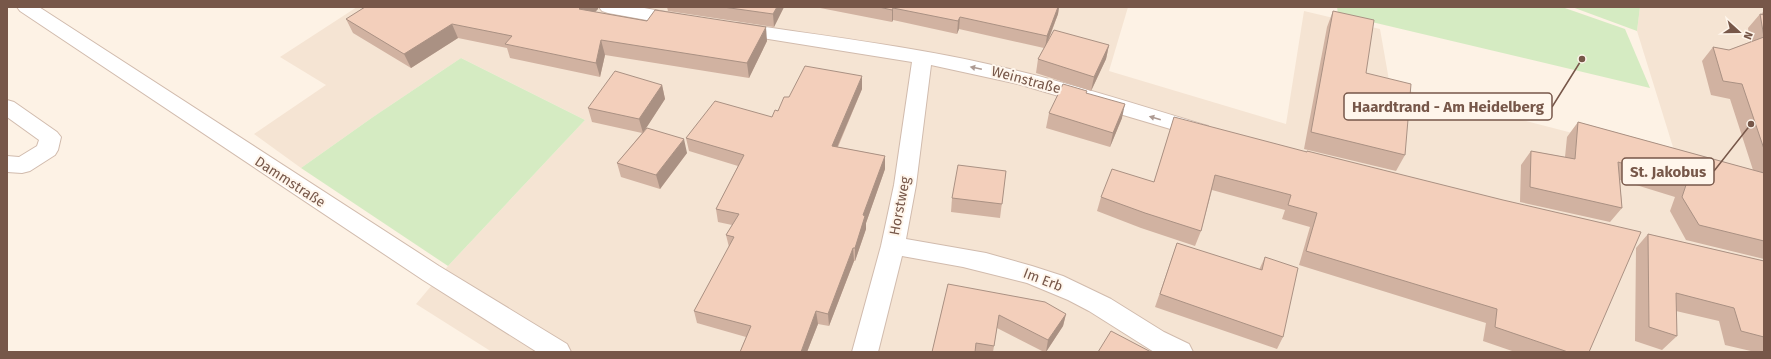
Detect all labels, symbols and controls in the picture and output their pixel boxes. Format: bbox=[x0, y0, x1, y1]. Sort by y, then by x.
north arrow bbox=[1719, 12, 1759, 52]
text: N bbox=[1740, 30, 1755, 41]
street label: Weinstraße bbox=[989, 63, 1063, 97]
one-way arrow bbox=[970, 64, 983, 70]
callout: Haardtrand - Am Heidelberg bbox=[1344, 93, 1552, 120]
text: Haardtrand - Am Heidelberg bbox=[1352, 98, 1545, 116]
one-way arrow bbox=[1149, 115, 1161, 121]
street label: Dammstraße bbox=[252, 153, 328, 211]
callout: St. Jakobus bbox=[1622, 158, 1714, 185]
text: St. Jakobus bbox=[1630, 163, 1706, 181]
street label: Horstweg bbox=[886, 175, 914, 237]
street label: Im Erb bbox=[1021, 265, 1065, 295]

